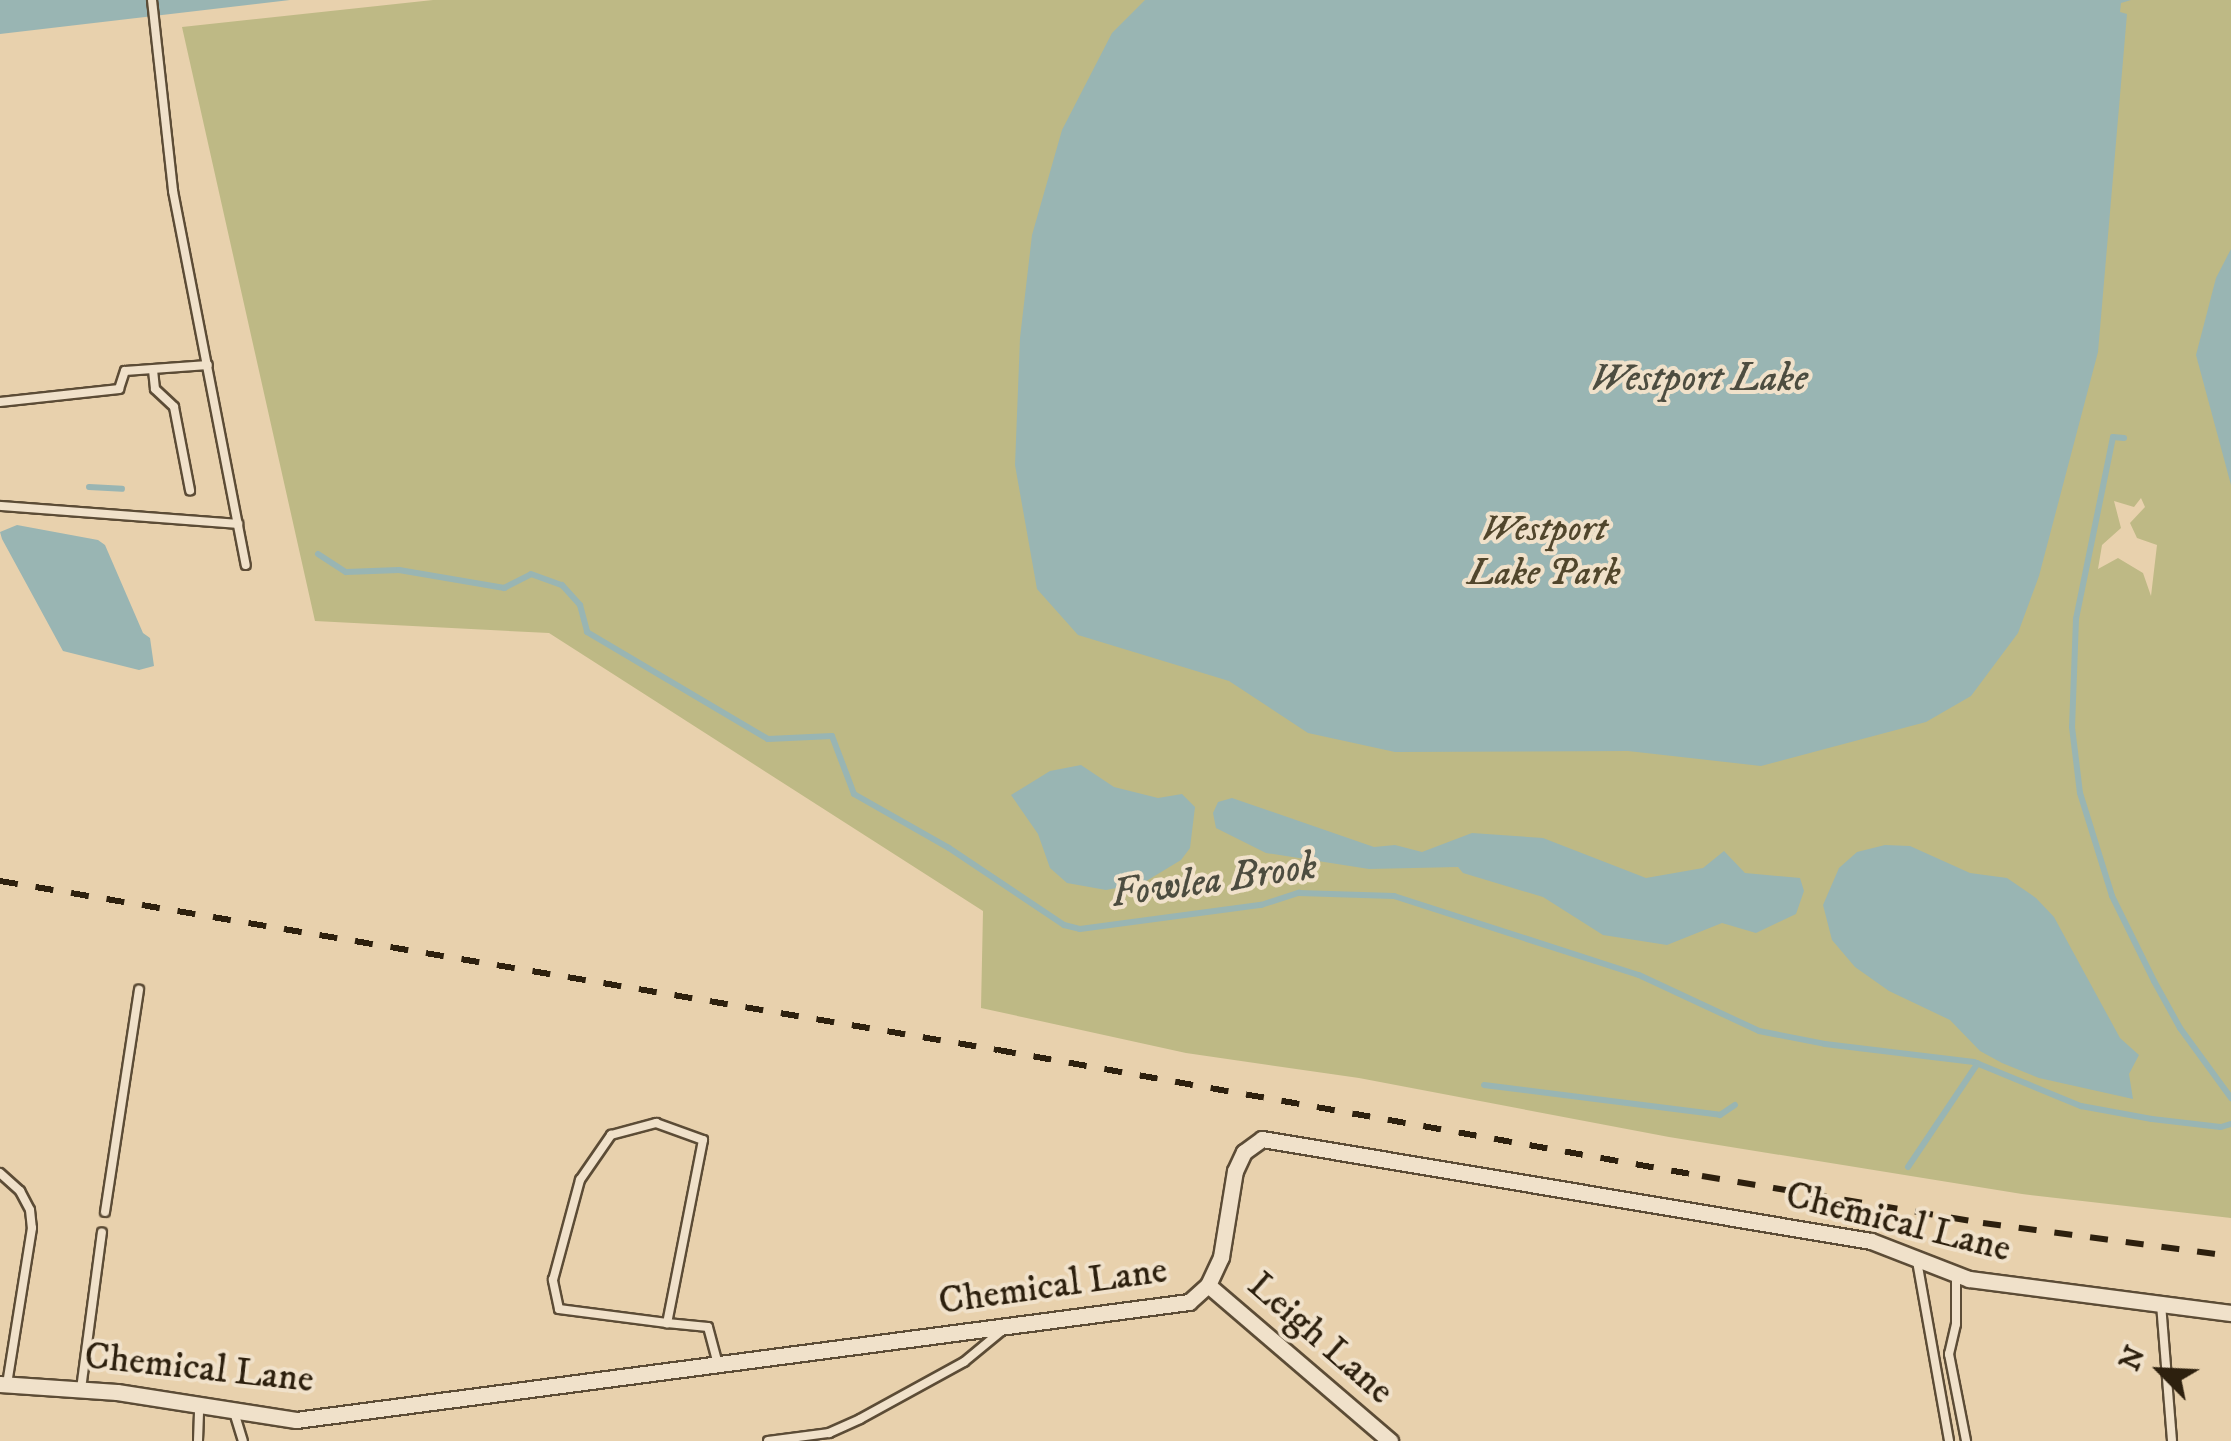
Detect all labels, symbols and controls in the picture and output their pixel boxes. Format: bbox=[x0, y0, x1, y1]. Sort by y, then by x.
water label: Westport Lake bbox=[1590, 355, 1808, 403]
park label: Westport Lake Park bbox=[1467, 507, 1621, 596]
water label: Fowlea Brook bbox=[1108, 843, 1320, 919]
street label: Chemical Lane bbox=[1781, 1173, 2015, 1273]
street label: Chemical Lane bbox=[936, 1248, 1170, 1326]
street label: Leigh Lane bbox=[1238, 1263, 1402, 1415]
north arrow bbox=[2111, 1321, 2211, 1421]
street label: Chemical Lane bbox=[82, 1334, 316, 1404]
text: N bbox=[2112, 1341, 2154, 1376]

